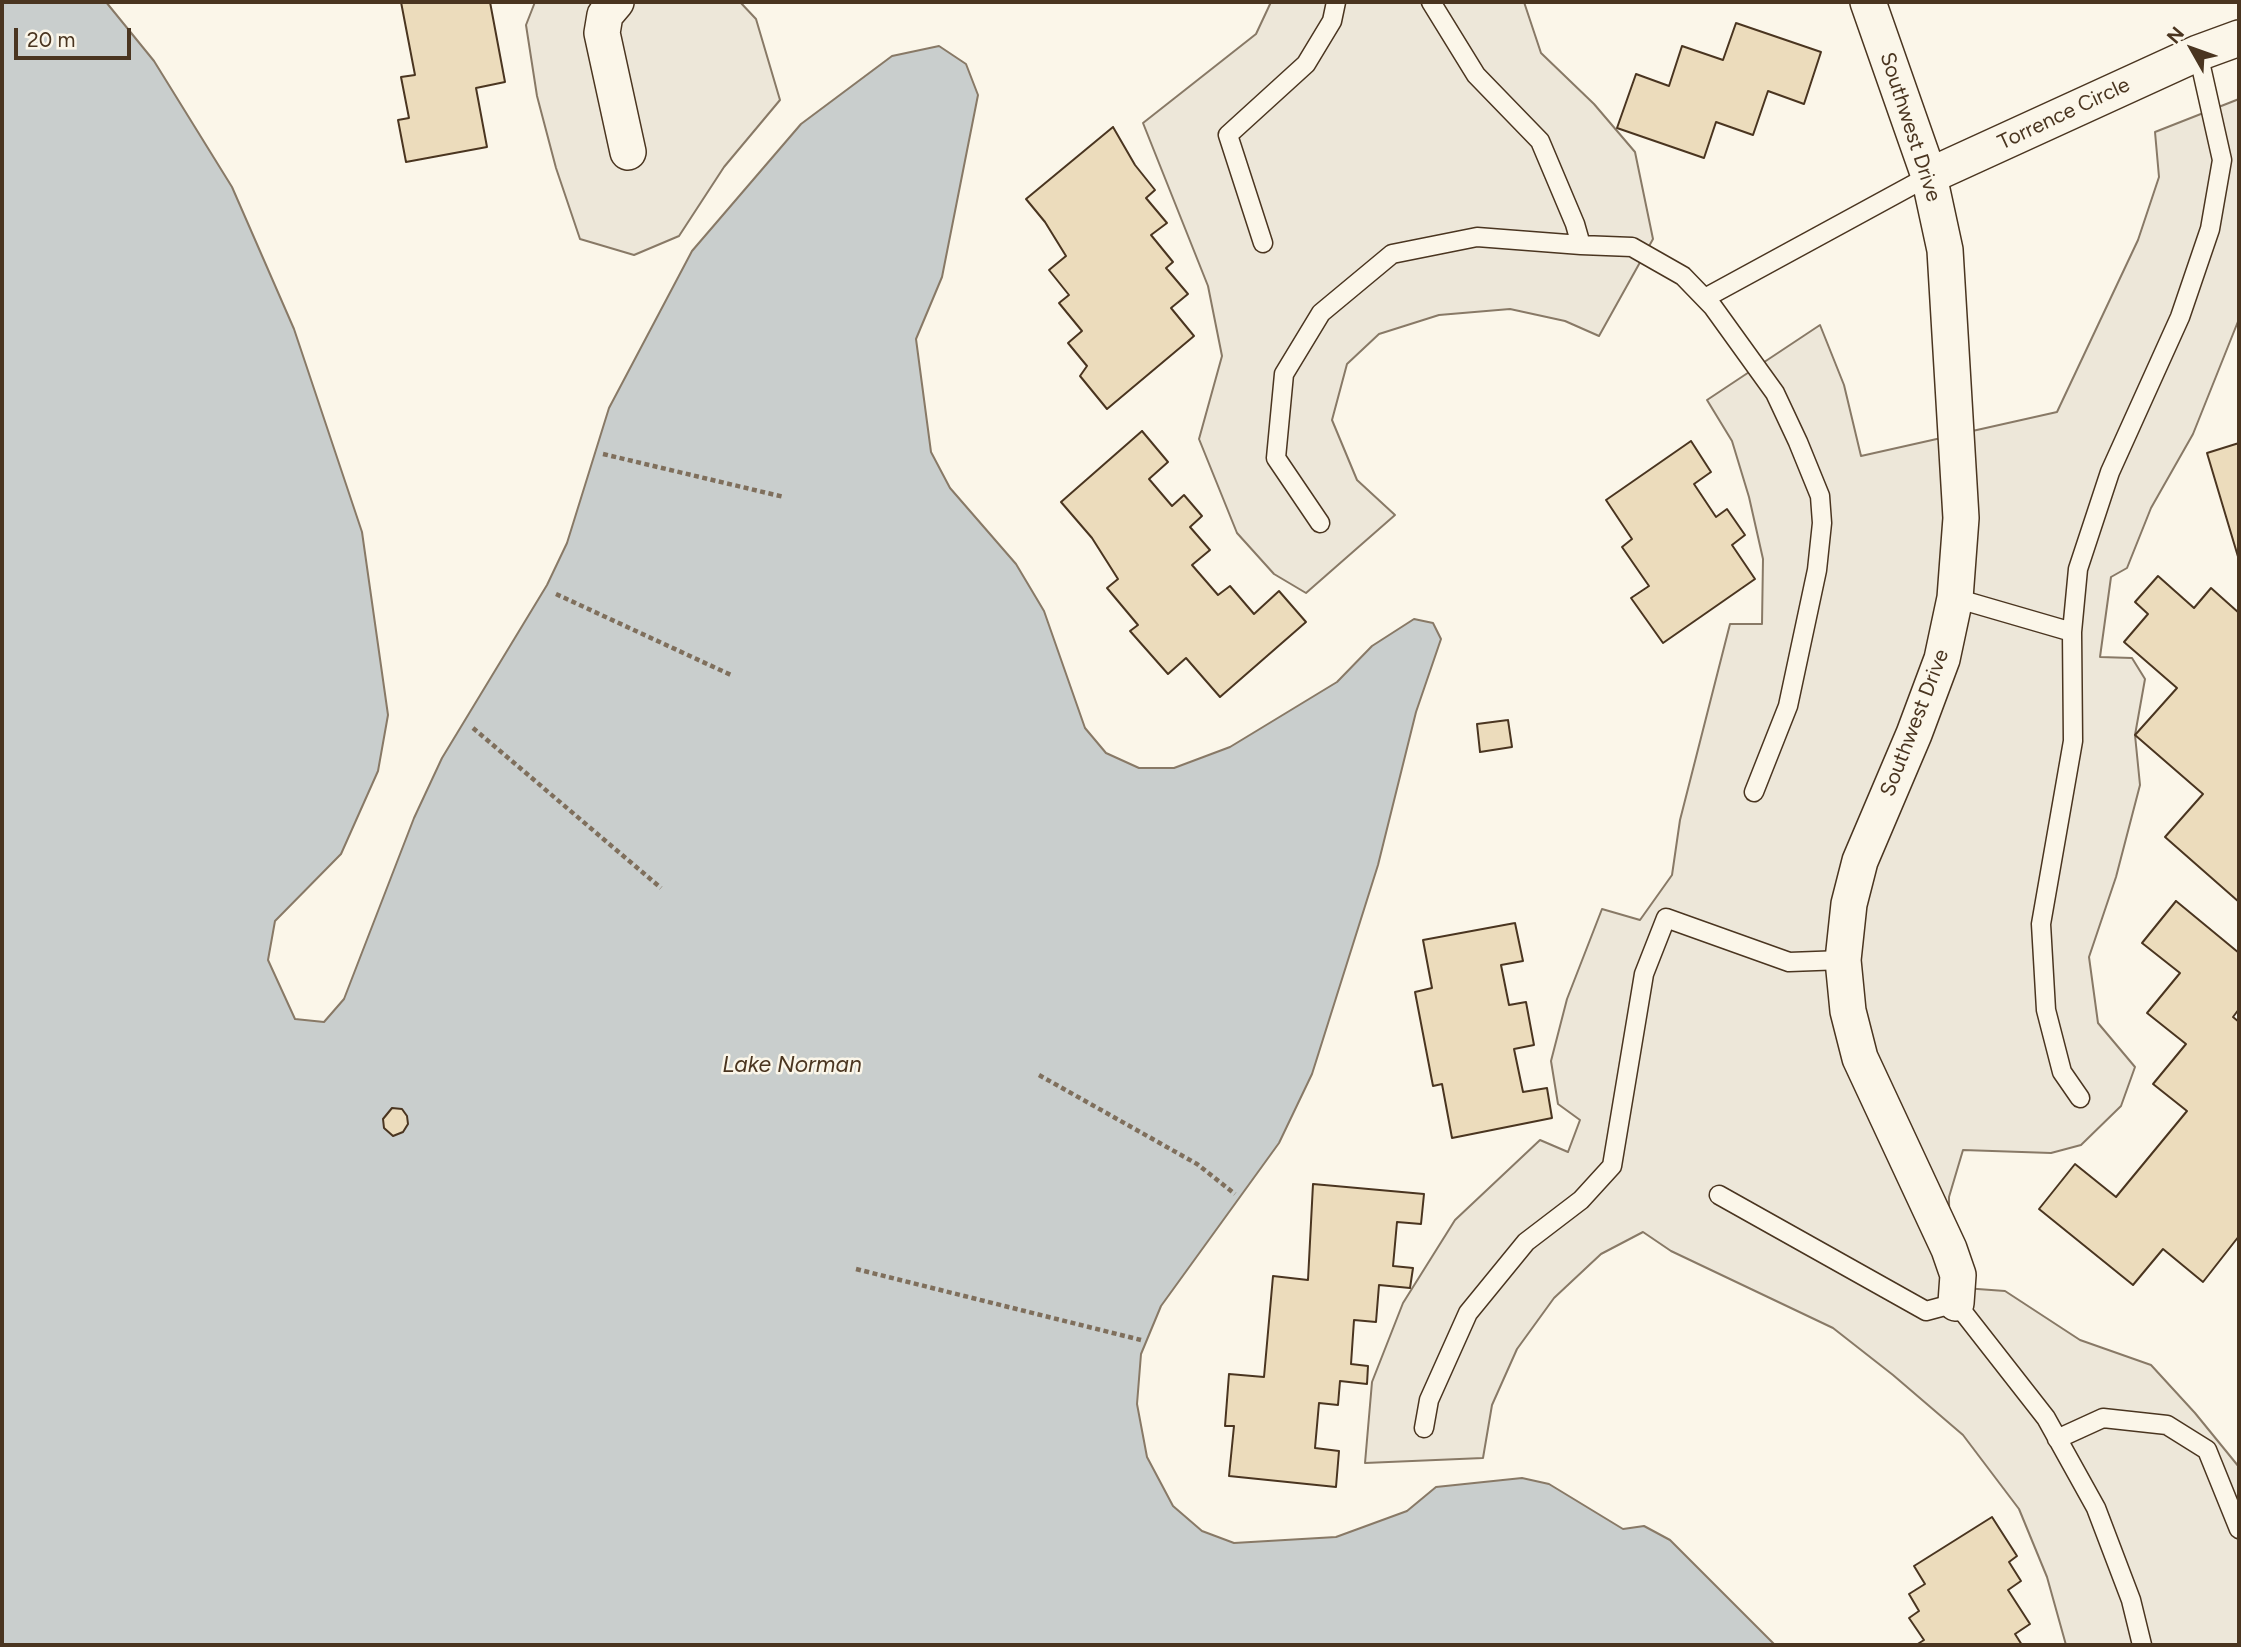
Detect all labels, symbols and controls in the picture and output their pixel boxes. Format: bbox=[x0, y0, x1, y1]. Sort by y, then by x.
scale bar bbox=[18, 14, 135, 58]
north arrow bbox=[2157, 14, 2227, 84]
text: N bbox=[2162, 22, 2189, 48]
text: 20 m bbox=[27, 27, 75, 52]
street label: Southwest Drive bbox=[1874, 49, 1946, 205]
street label: Torrence Circle bbox=[1994, 72, 2134, 156]
street label: Southwest Drive bbox=[1875, 646, 1955, 800]
water label: Lake Norman bbox=[722, 1051, 862, 1079]

